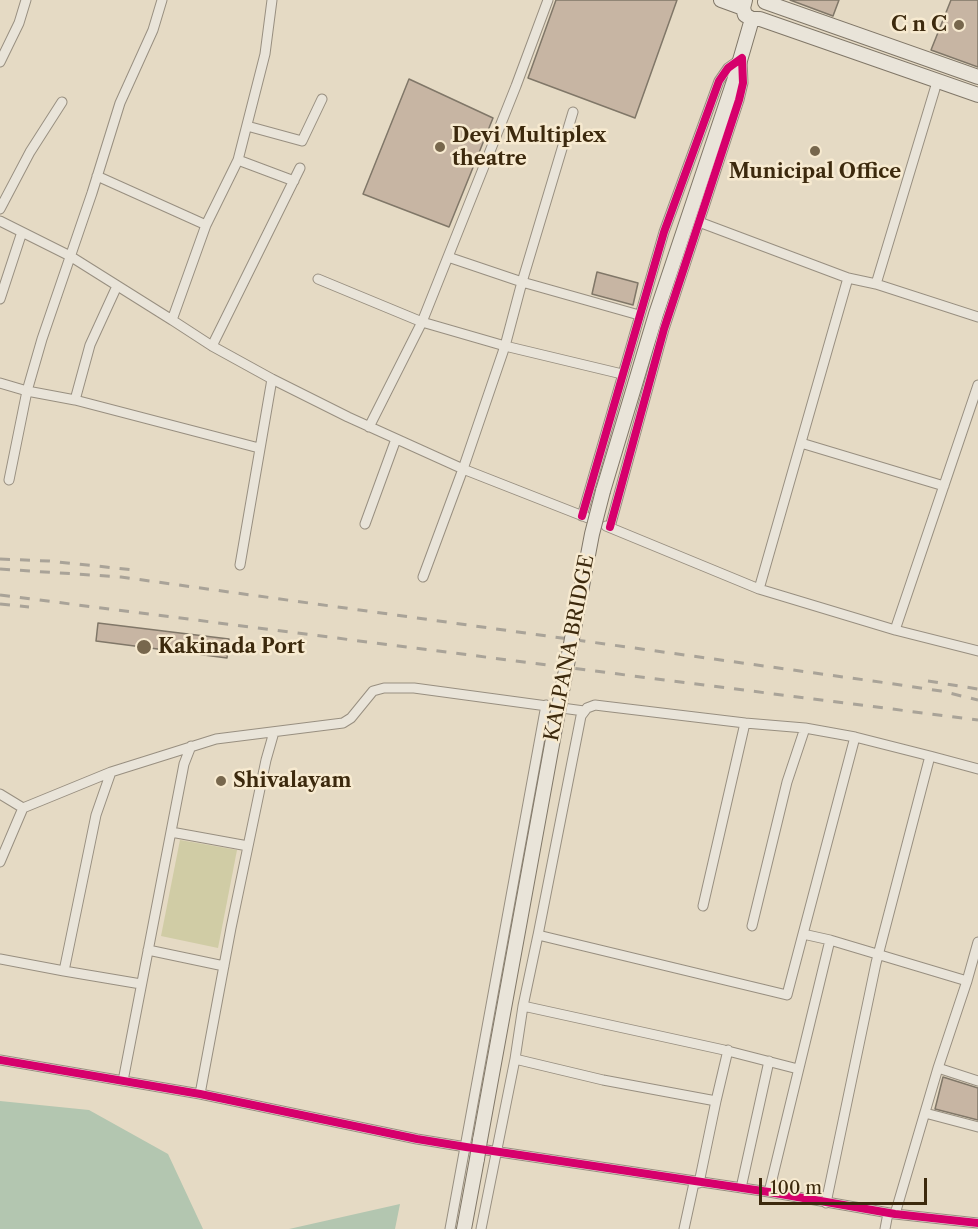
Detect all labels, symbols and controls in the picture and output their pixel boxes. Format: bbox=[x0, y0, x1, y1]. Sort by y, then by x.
place label: C n C bbox=[891, 13, 947, 37]
marker: C n C bbox=[952, 18, 966, 32]
place label: Devi Multiplex theatre bbox=[452, 124, 606, 171]
marker: Devi Multiplex theatre bbox=[433, 140, 447, 154]
marker: Municipal Office bbox=[808, 144, 822, 158]
place label: Municipal Office bbox=[729, 160, 901, 184]
street label: KALPANA BRIDGE bbox=[540, 553, 600, 743]
place label: Kakinada Port bbox=[158, 635, 305, 659]
marker: Kakinada Port bbox=[135, 638, 153, 656]
place label: Shivalayam bbox=[233, 769, 352, 793]
marker: Shivalayam bbox=[214, 774, 228, 788]
scale bar bbox=[762, 1166, 930, 1204]
text: 100 m bbox=[770, 1177, 822, 1199]

